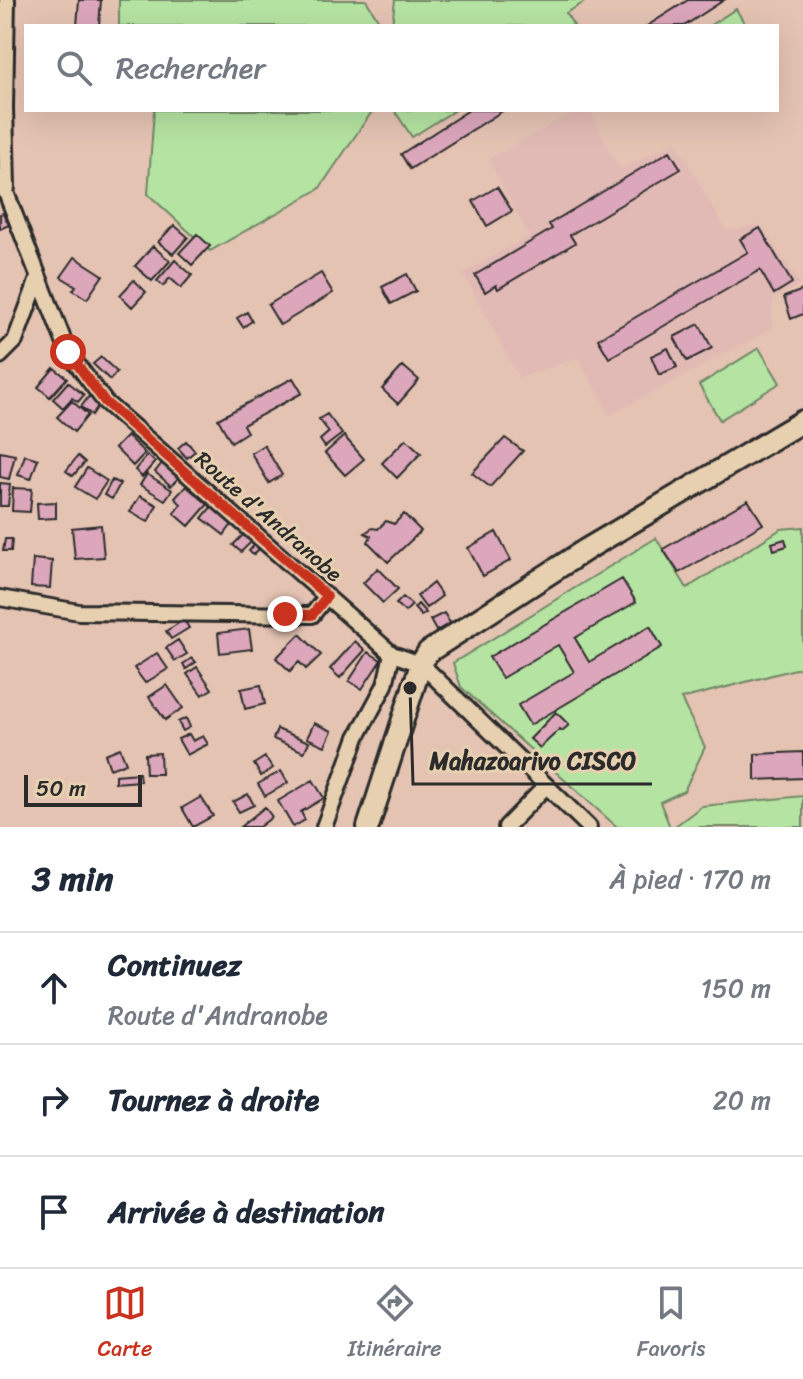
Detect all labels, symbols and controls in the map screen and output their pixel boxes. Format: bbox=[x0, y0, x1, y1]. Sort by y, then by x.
search box bbox=[24, 24, 779, 112]
text: Rechercher bbox=[116, 41, 266, 95]
icon: search bbox=[52, 46, 96, 90]
route start bbox=[50, 334, 86, 370]
street label: Route d'Andranobe bbox=[186, 441, 352, 592]
route end bbox=[267, 596, 303, 632]
callout: Mahazoarivo CISCO bbox=[413, 736, 652, 784]
text: Mahazoarivo CISCO bbox=[429, 740, 636, 782]
text: 50 m bbox=[36, 769, 86, 808]
scale bar bbox=[24, 771, 142, 807]
text: 3 min bbox=[32, 849, 113, 909]
text: À pied · 170 m bbox=[610, 856, 771, 902]
text: Continuez bbox=[108, 938, 242, 992]
text: 150 m bbox=[701, 965, 771, 1011]
icon: ahead bbox=[32, 966, 76, 1010]
text: Route d'Andranobe bbox=[108, 992, 328, 1038]
text: Tournez à droite bbox=[108, 1073, 319, 1127]
text: 20 m bbox=[713, 1077, 771, 1123]
icon: right bbox=[32, 1078, 76, 1122]
text: Arrivée à destination bbox=[108, 1185, 385, 1239]
icon: arrive bbox=[32, 1190, 76, 1234]
tab: Carte bbox=[98, 1281, 152, 1368]
tab: Itinéraire bbox=[348, 1281, 442, 1368]
tab: Favoris bbox=[637, 1281, 705, 1368]

